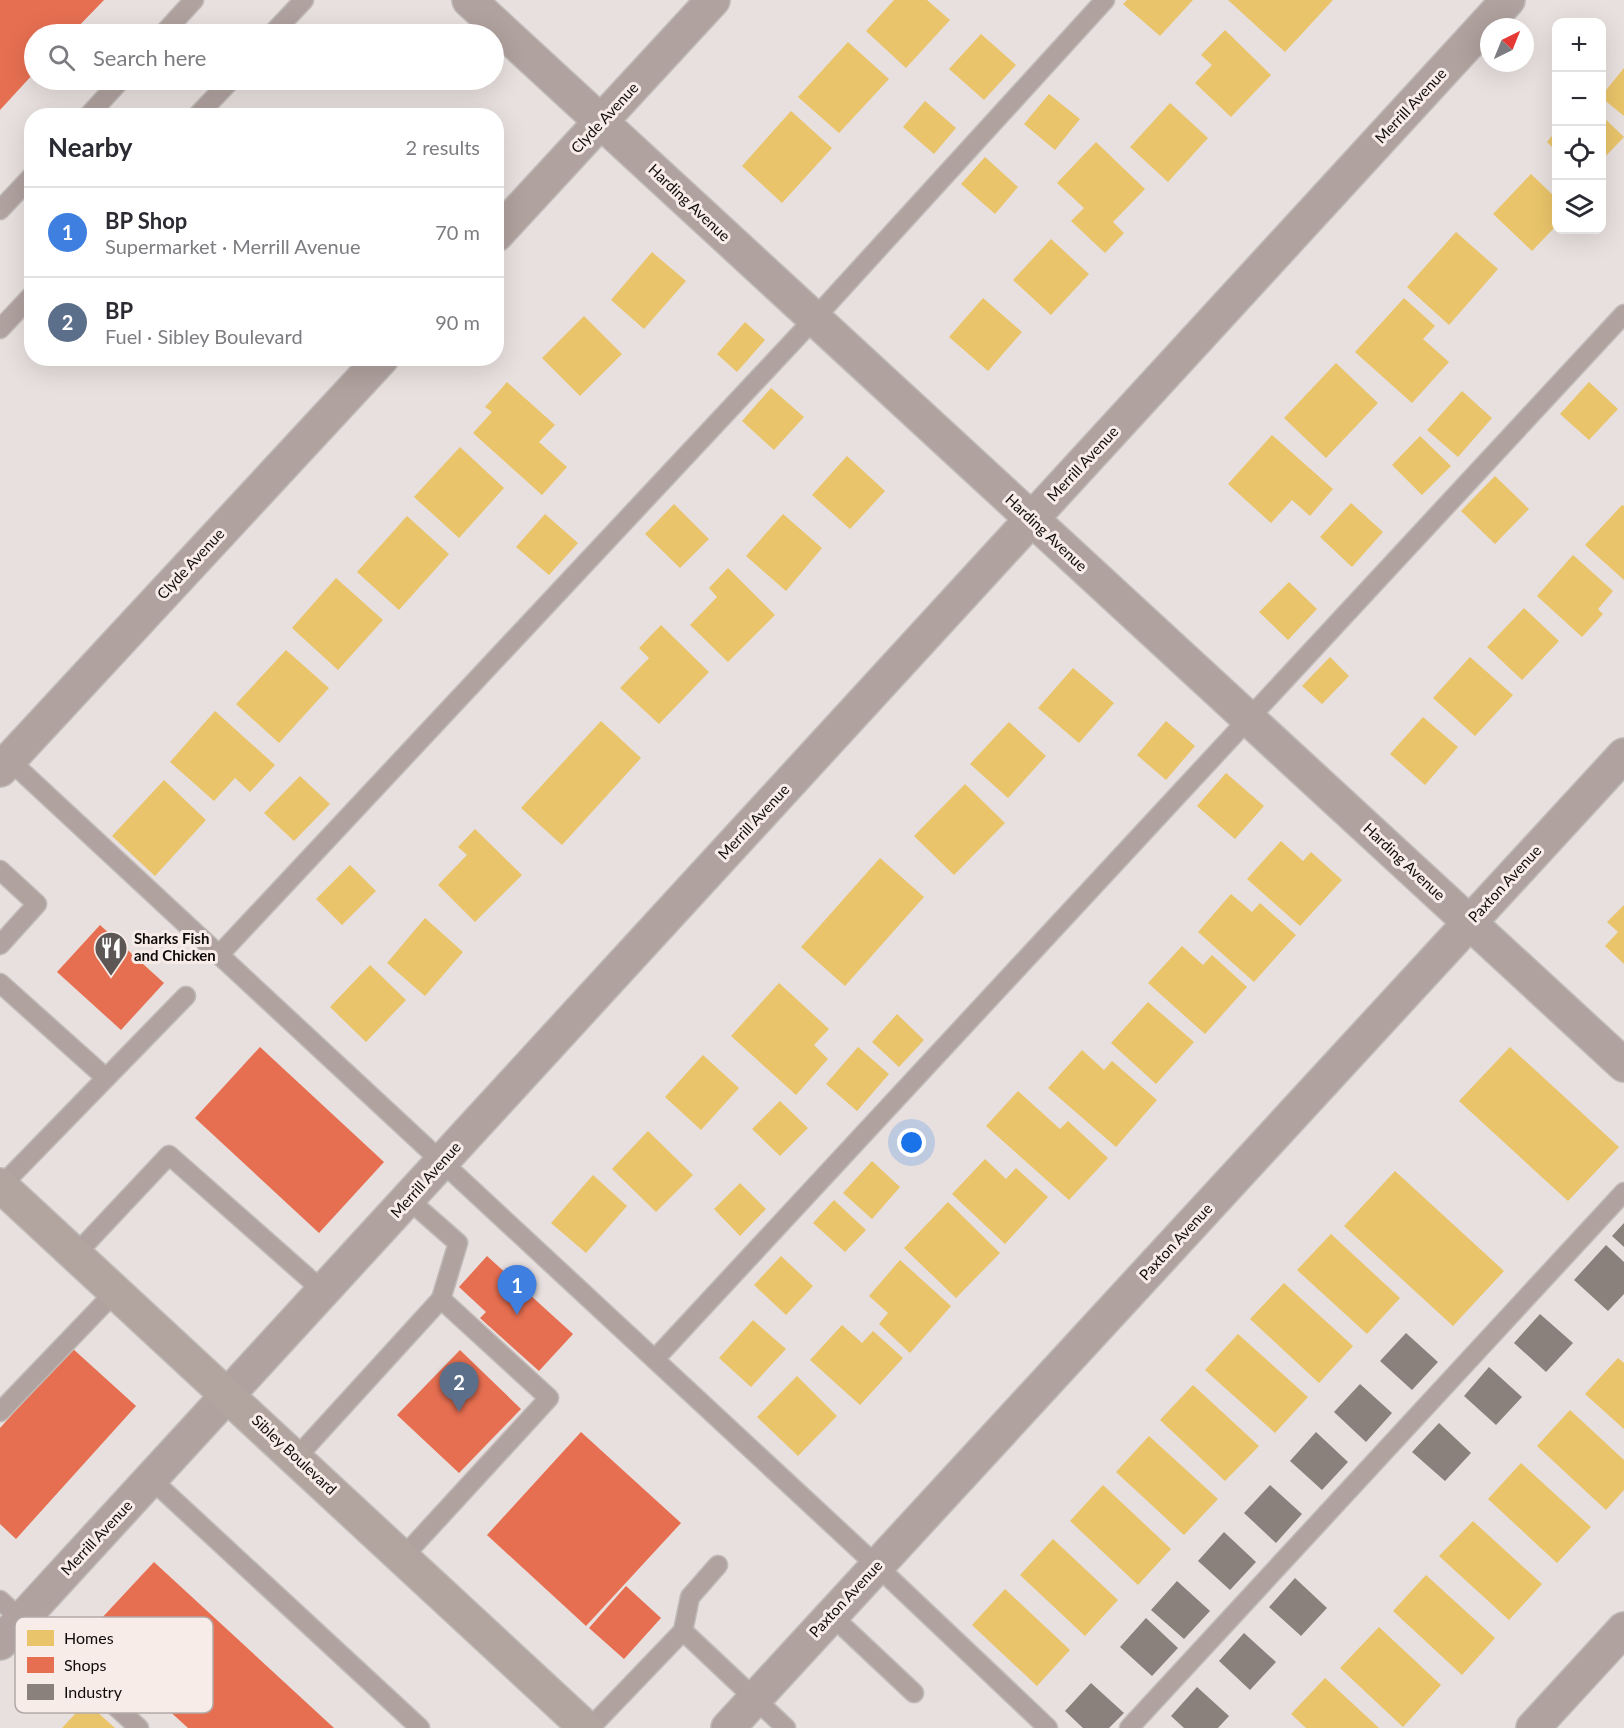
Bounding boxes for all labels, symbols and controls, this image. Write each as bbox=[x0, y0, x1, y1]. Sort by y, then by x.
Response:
north arrow bbox=[1480, 18, 1534, 72]
map controls bbox=[1552, 18, 1606, 234]
button: + bbox=[1552, 18, 1606, 72]
search box bbox=[24, 24, 504, 90]
icon: search bbox=[45, 41, 78, 74]
text: Search here bbox=[93, 44, 206, 71]
street label: Merrill Avenue bbox=[1371, 64, 1450, 147]
button: − bbox=[1552, 72, 1606, 126]
street label: Clyde Avenue bbox=[567, 78, 642, 157]
button: locate bbox=[1552, 126, 1606, 180]
text: Nearby bbox=[48, 131, 133, 163]
text: 2 results bbox=[405, 135, 480, 159]
street label: Harding Avenue bbox=[645, 160, 734, 245]
button: layers bbox=[1552, 180, 1606, 234]
text: BP Shop bbox=[105, 207, 187, 234]
text: 1 bbox=[62, 220, 73, 244]
text: 70 m bbox=[435, 220, 480, 244]
text: Supermarket · Merrill Avenue bbox=[105, 234, 361, 258]
text: BP bbox=[105, 297, 133, 324]
text: 2 bbox=[62, 310, 73, 334]
text: 90 m bbox=[435, 310, 480, 334]
text: Fuel · Sibley Boulevard bbox=[105, 324, 303, 348]
street label: Merrill Avenue bbox=[1043, 422, 1122, 505]
street label: Harding Avenue bbox=[1002, 490, 1091, 575]
street label: Clyde Avenue bbox=[153, 524, 228, 603]
street label: Merrill Avenue bbox=[714, 780, 793, 863]
street label: Harding Avenue bbox=[1360, 819, 1449, 904]
street label: Paxton Avenue bbox=[1464, 841, 1545, 926]
place label: Sharks Fish and Chicken bbox=[134, 929, 216, 964]
restaurant icon: Sharks Fish and Chicken bbox=[93, 930, 129, 977]
your location bbox=[897, 1128, 926, 1157]
street label: Merrill Avenue bbox=[386, 1138, 464, 1221]
street label: Paxton Avenue bbox=[1135, 1199, 1216, 1284]
pin: 1 bbox=[498, 1266, 536, 1315]
pin: 2 bbox=[440, 1362, 478, 1412]
street label: Sibley Boulevard bbox=[249, 1411, 341, 1498]
street label: Merrill Avenue bbox=[57, 1496, 136, 1579]
street label: Paxton Avenue bbox=[805, 1556, 886, 1641]
legend bbox=[15, 1617, 213, 1713]
text: Homes bbox=[64, 1628, 114, 1647]
text: Shops bbox=[64, 1655, 107, 1674]
text: Industry bbox=[64, 1682, 123, 1701]

